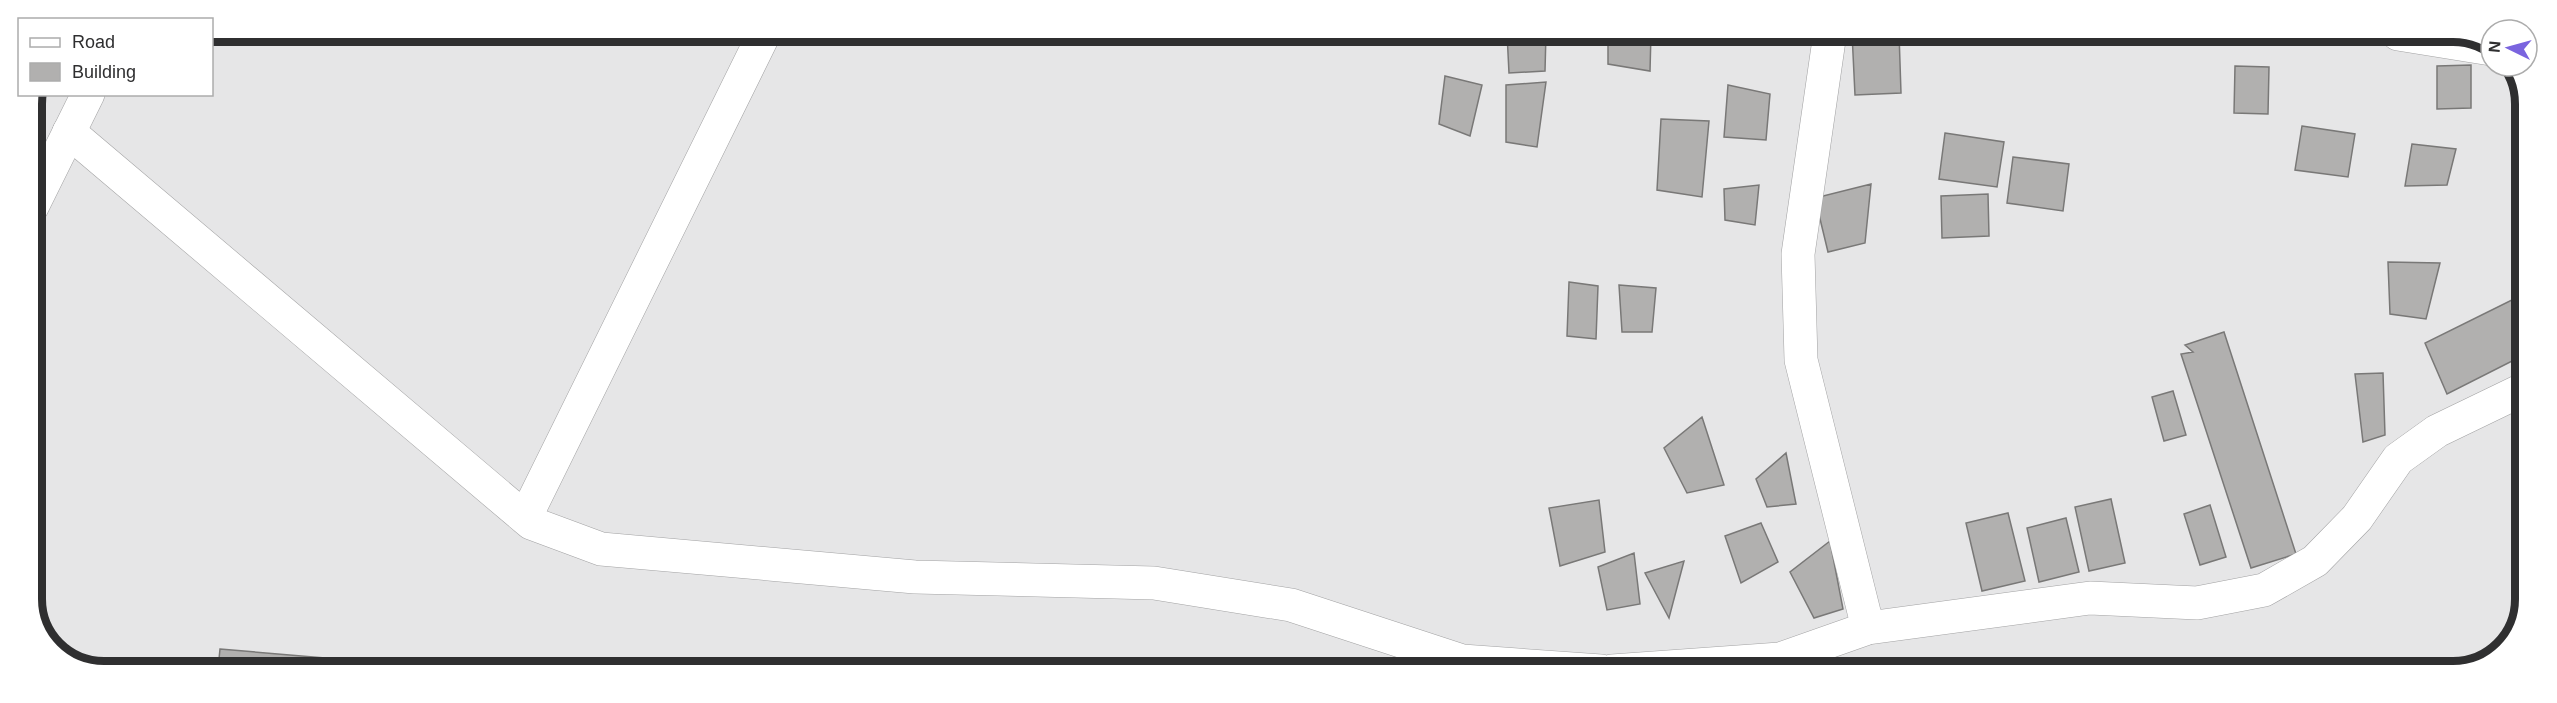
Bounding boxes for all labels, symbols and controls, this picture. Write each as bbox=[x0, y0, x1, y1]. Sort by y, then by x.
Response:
legend bbox=[18, 18, 213, 96]
north arrow bbox=[2479, 18, 2539, 78]
text: Road bbox=[72, 32, 115, 52]
text: N bbox=[2486, 40, 2504, 53]
text: Building bbox=[72, 62, 136, 82]

